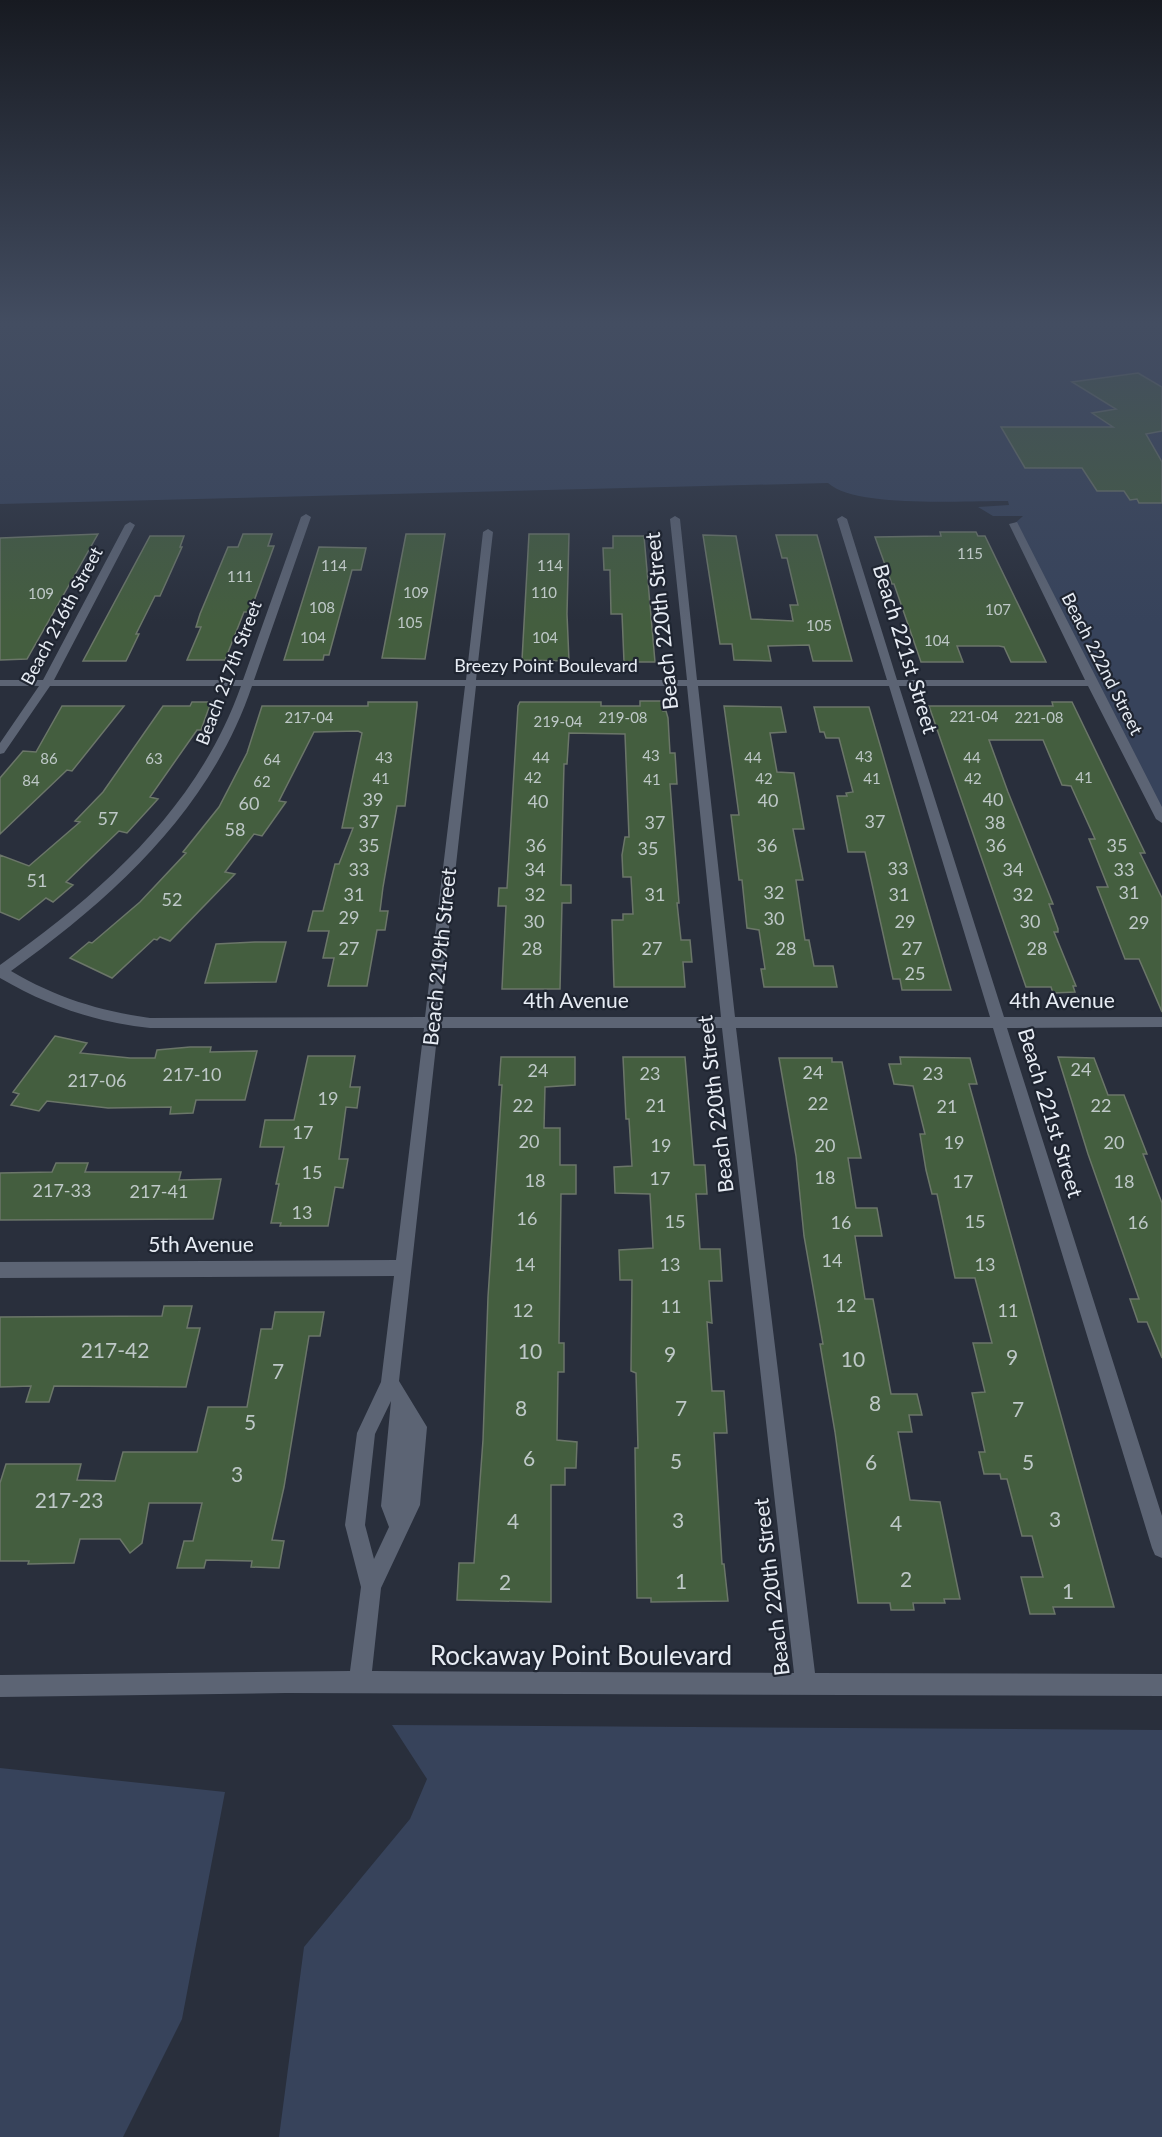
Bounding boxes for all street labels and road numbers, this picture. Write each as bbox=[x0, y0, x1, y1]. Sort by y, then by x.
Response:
street label: Beach 220th Street bbox=[639, 531, 682, 711]
street label: Beach 216th Street bbox=[15, 542, 107, 688]
street label: Beach 221st Street bbox=[869, 561, 944, 737]
street label: Beach 222nd Street bbox=[1058, 589, 1148, 739]
street label: Beach 217th Street bbox=[190, 597, 266, 748]
street label: Breezy Point Boulevard bbox=[454, 654, 638, 676]
street label: Beach 219th Street bbox=[417, 866, 460, 1047]
street label: 4th Avenue bbox=[523, 987, 629, 1012]
street label: 4th Avenue bbox=[1009, 987, 1115, 1012]
street label: Beach 220th Street bbox=[691, 1014, 738, 1194]
street label: Beach 221st Street bbox=[1014, 1025, 1089, 1201]
street label: 5th Avenue bbox=[148, 1231, 254, 1256]
street label: Beach 220th Street bbox=[747, 1497, 794, 1677]
street label: Rockaway Point Boulevard bbox=[430, 1639, 732, 1671]

